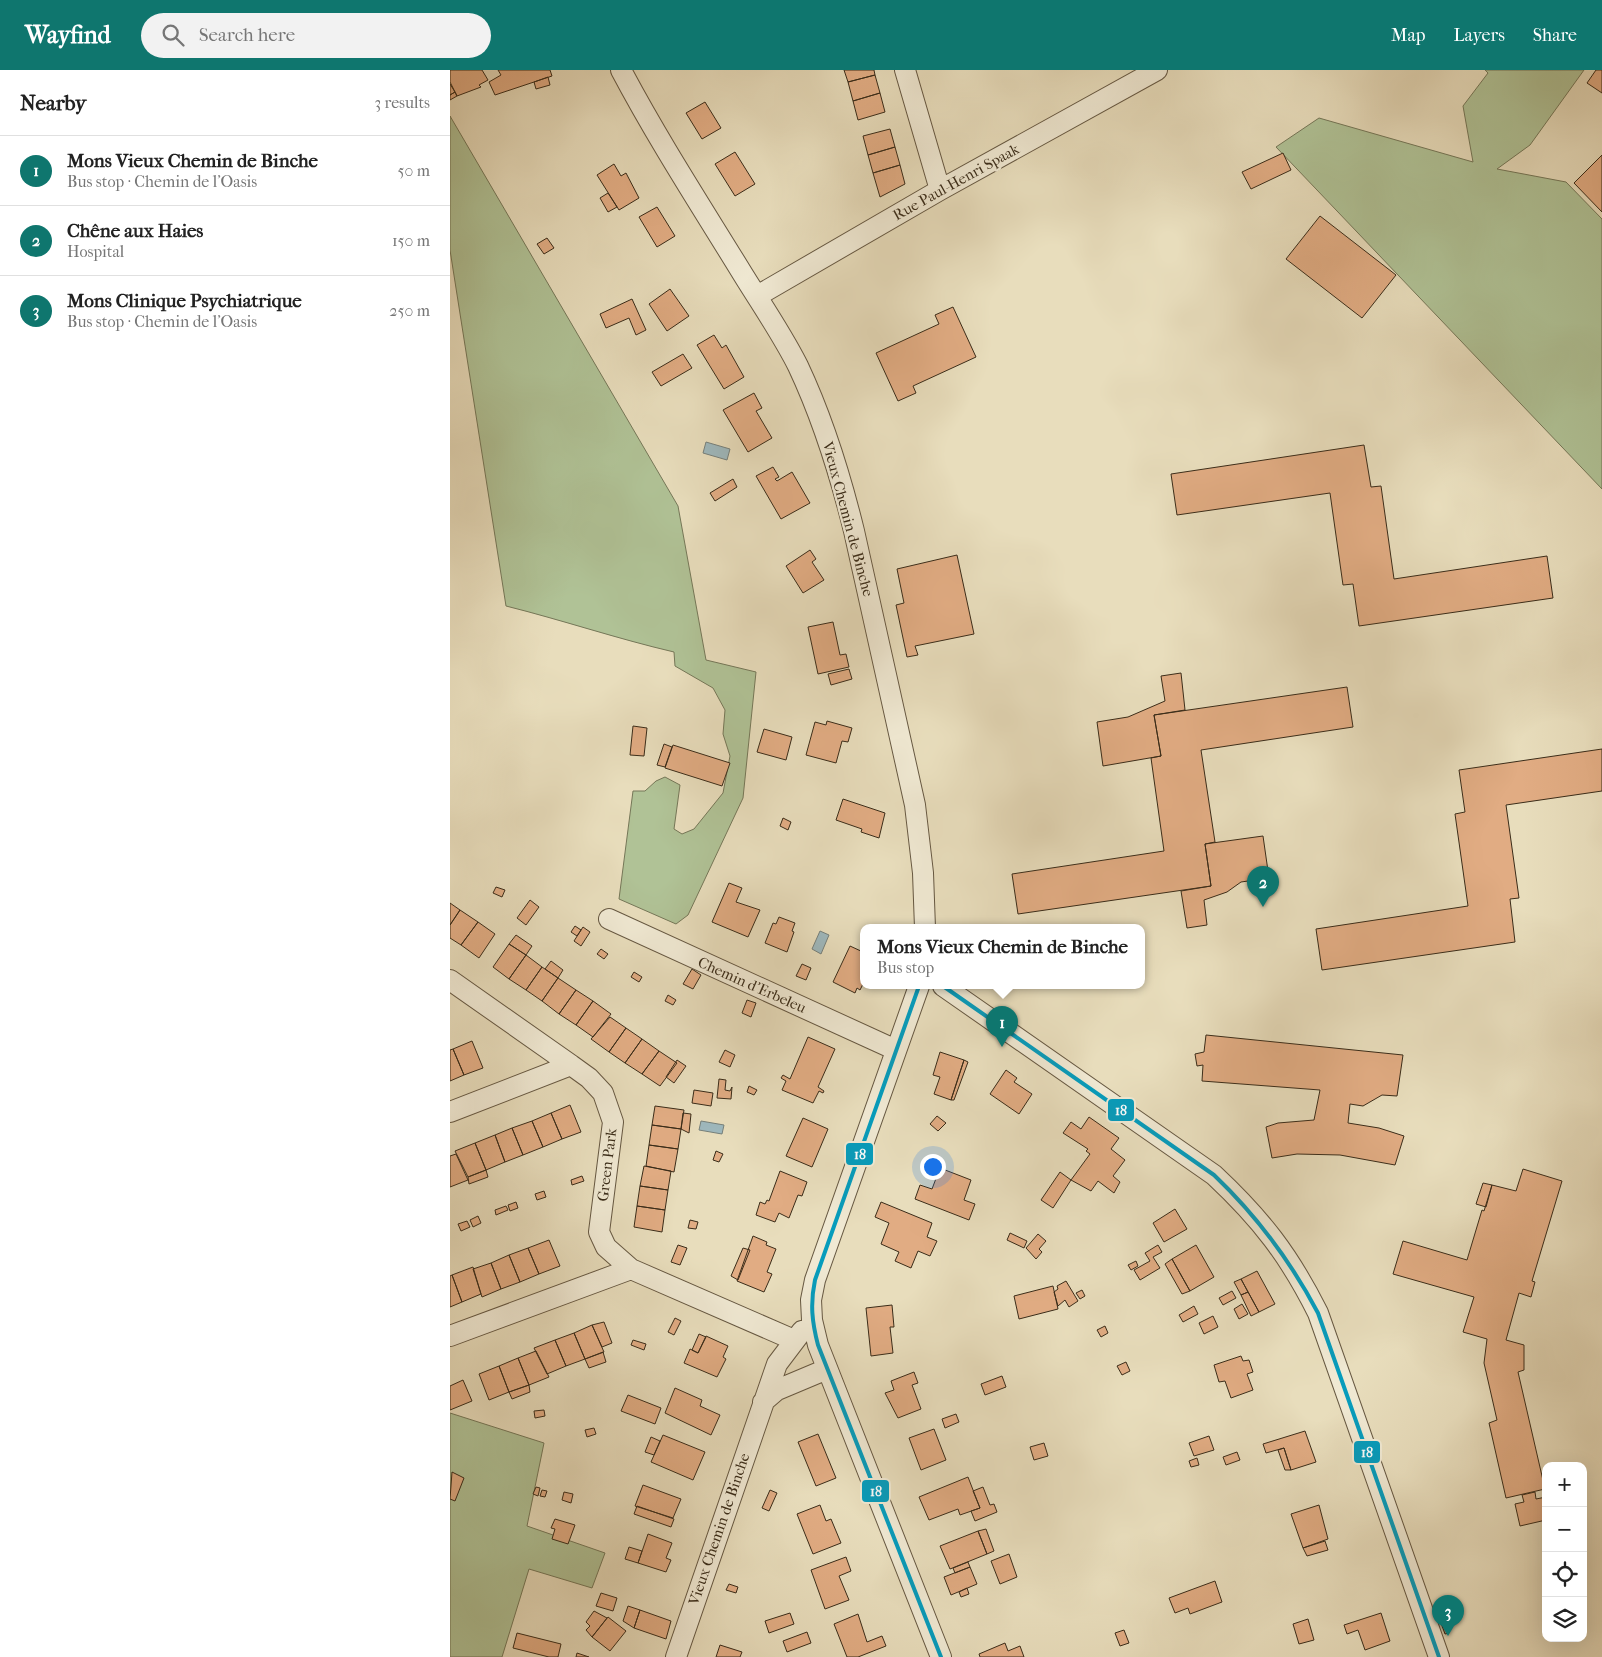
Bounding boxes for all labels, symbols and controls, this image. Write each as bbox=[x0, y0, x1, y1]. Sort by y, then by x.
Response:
search box bbox=[141, 13, 491, 58]
text: Wayfind bbox=[25, 21, 111, 49]
icon: search bbox=[159, 21, 187, 49]
text: Search here bbox=[199, 24, 295, 46]
text: Map bbox=[1391, 25, 1425, 46]
text: Layers bbox=[1453, 25, 1505, 46]
text: Share bbox=[1533, 25, 1577, 46]
text: Nearby bbox=[20, 91, 86, 115]
text: 3 results bbox=[374, 93, 430, 112]
street label: Rue Paul-Henri Spaak bbox=[890, 140, 1022, 224]
text: Mons Vieux Chemin de Binche bbox=[67, 150, 318, 172]
text: 1 bbox=[33, 161, 39, 180]
text: 50 m bbox=[398, 161, 430, 180]
text: Bus stop · Chemin de l'Oasis bbox=[67, 172, 257, 191]
text: Chêne aux Haies bbox=[67, 220, 203, 242]
text: 2 bbox=[32, 231, 40, 250]
text: 150 m bbox=[392, 231, 430, 250]
text: Hospital bbox=[67, 242, 124, 261]
text: Mons Clinique Psychiatrique bbox=[67, 290, 302, 312]
text: 3 bbox=[33, 301, 39, 320]
text: 250 m bbox=[389, 301, 430, 320]
text: Bus stop · Chemin de l'Oasis bbox=[67, 312, 257, 331]
street label: Vieux Chemin de Binche bbox=[818, 439, 877, 599]
pin: 2 bbox=[1247, 866, 1279, 907]
popup bbox=[860, 924, 1145, 989]
text: Mons Vieux Chemin de Binche bbox=[877, 936, 1128, 958]
street label: Chemin d'Erbeleu bbox=[695, 953, 809, 1017]
text: Bus stop bbox=[877, 958, 934, 977]
pin: 1 bbox=[986, 1006, 1018, 1047]
line badge: 18 bbox=[1107, 1098, 1135, 1122]
text: 18 bbox=[1115, 1102, 1127, 1119]
street label: Green Park bbox=[594, 1127, 620, 1203]
line badge: 18 bbox=[845, 1142, 874, 1166]
text: 18 bbox=[854, 1146, 866, 1163]
your location bbox=[920, 1154, 946, 1180]
line badge: 18 bbox=[1353, 1440, 1381, 1464]
text: 18 bbox=[1361, 1444, 1373, 1461]
street label: Vieux Chemin de Binche bbox=[684, 1450, 754, 1608]
map controls bbox=[1542, 1462, 1587, 1642]
button: + bbox=[1542, 1462, 1587, 1507]
line badge: 18 bbox=[861, 1479, 890, 1503]
text: 18 bbox=[870, 1483, 882, 1500]
button: − bbox=[1542, 1507, 1587, 1552]
button: locate bbox=[1542, 1552, 1587, 1597]
pin: 3 bbox=[1432, 1595, 1464, 1636]
button: layers bbox=[1542, 1597, 1587, 1642]

